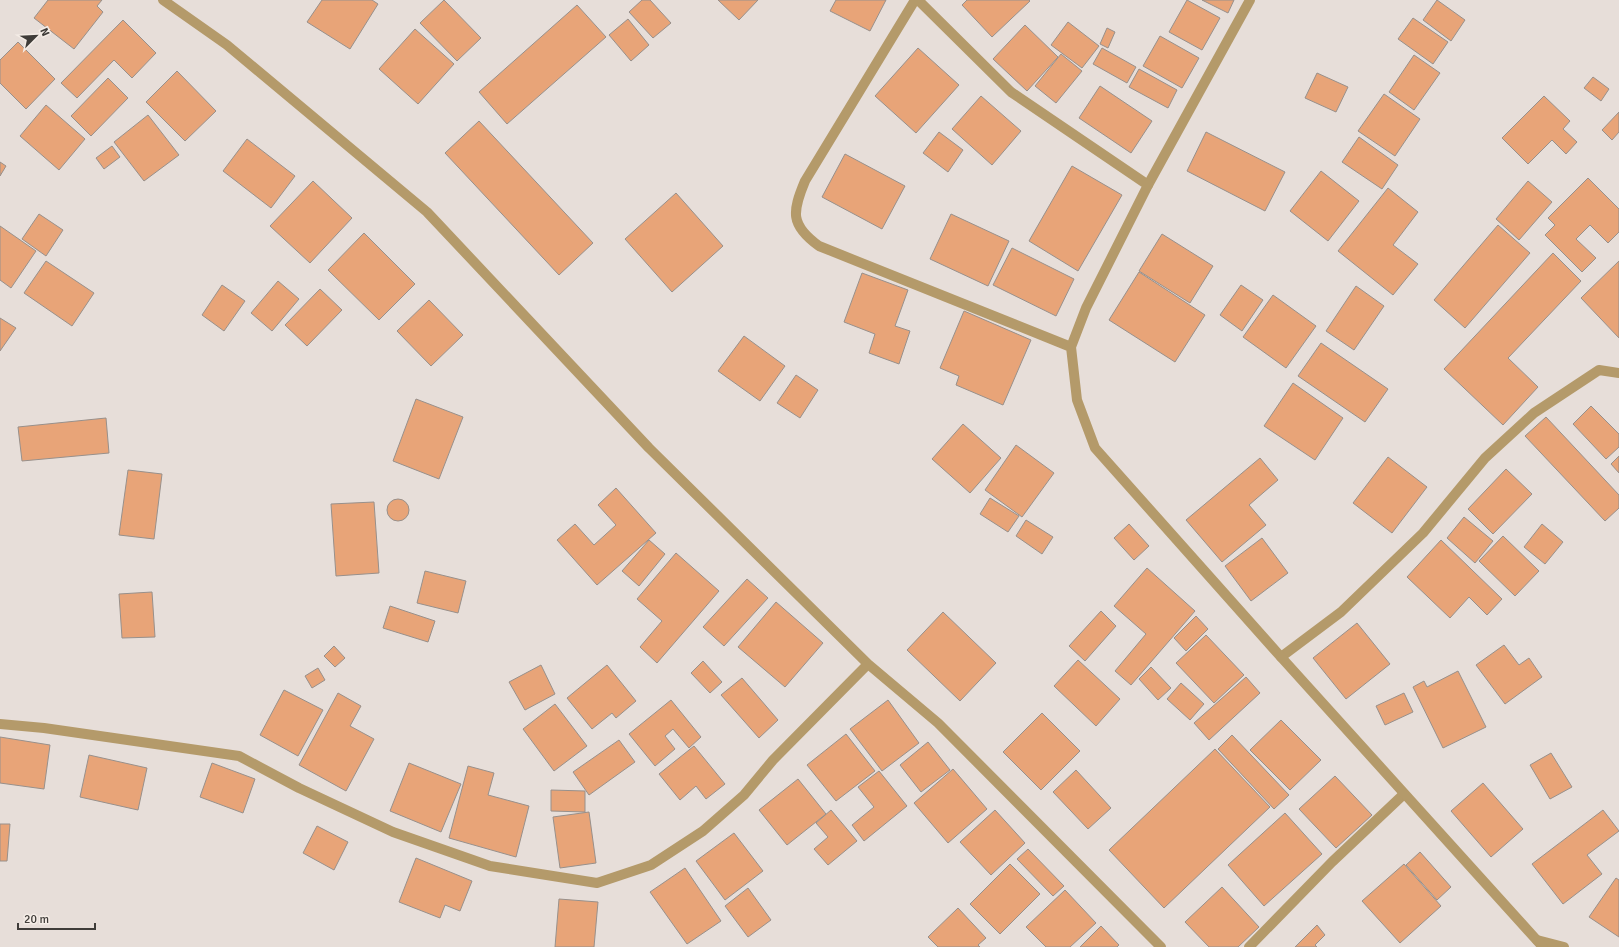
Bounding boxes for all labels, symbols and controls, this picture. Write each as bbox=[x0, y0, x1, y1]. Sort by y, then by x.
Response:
north arrow bbox=[16, 16, 56, 56]
text: N bbox=[37, 26, 52, 38]
scale bar bbox=[18, 905, 95, 931]
text: 20 m bbox=[24, 912, 49, 927]

